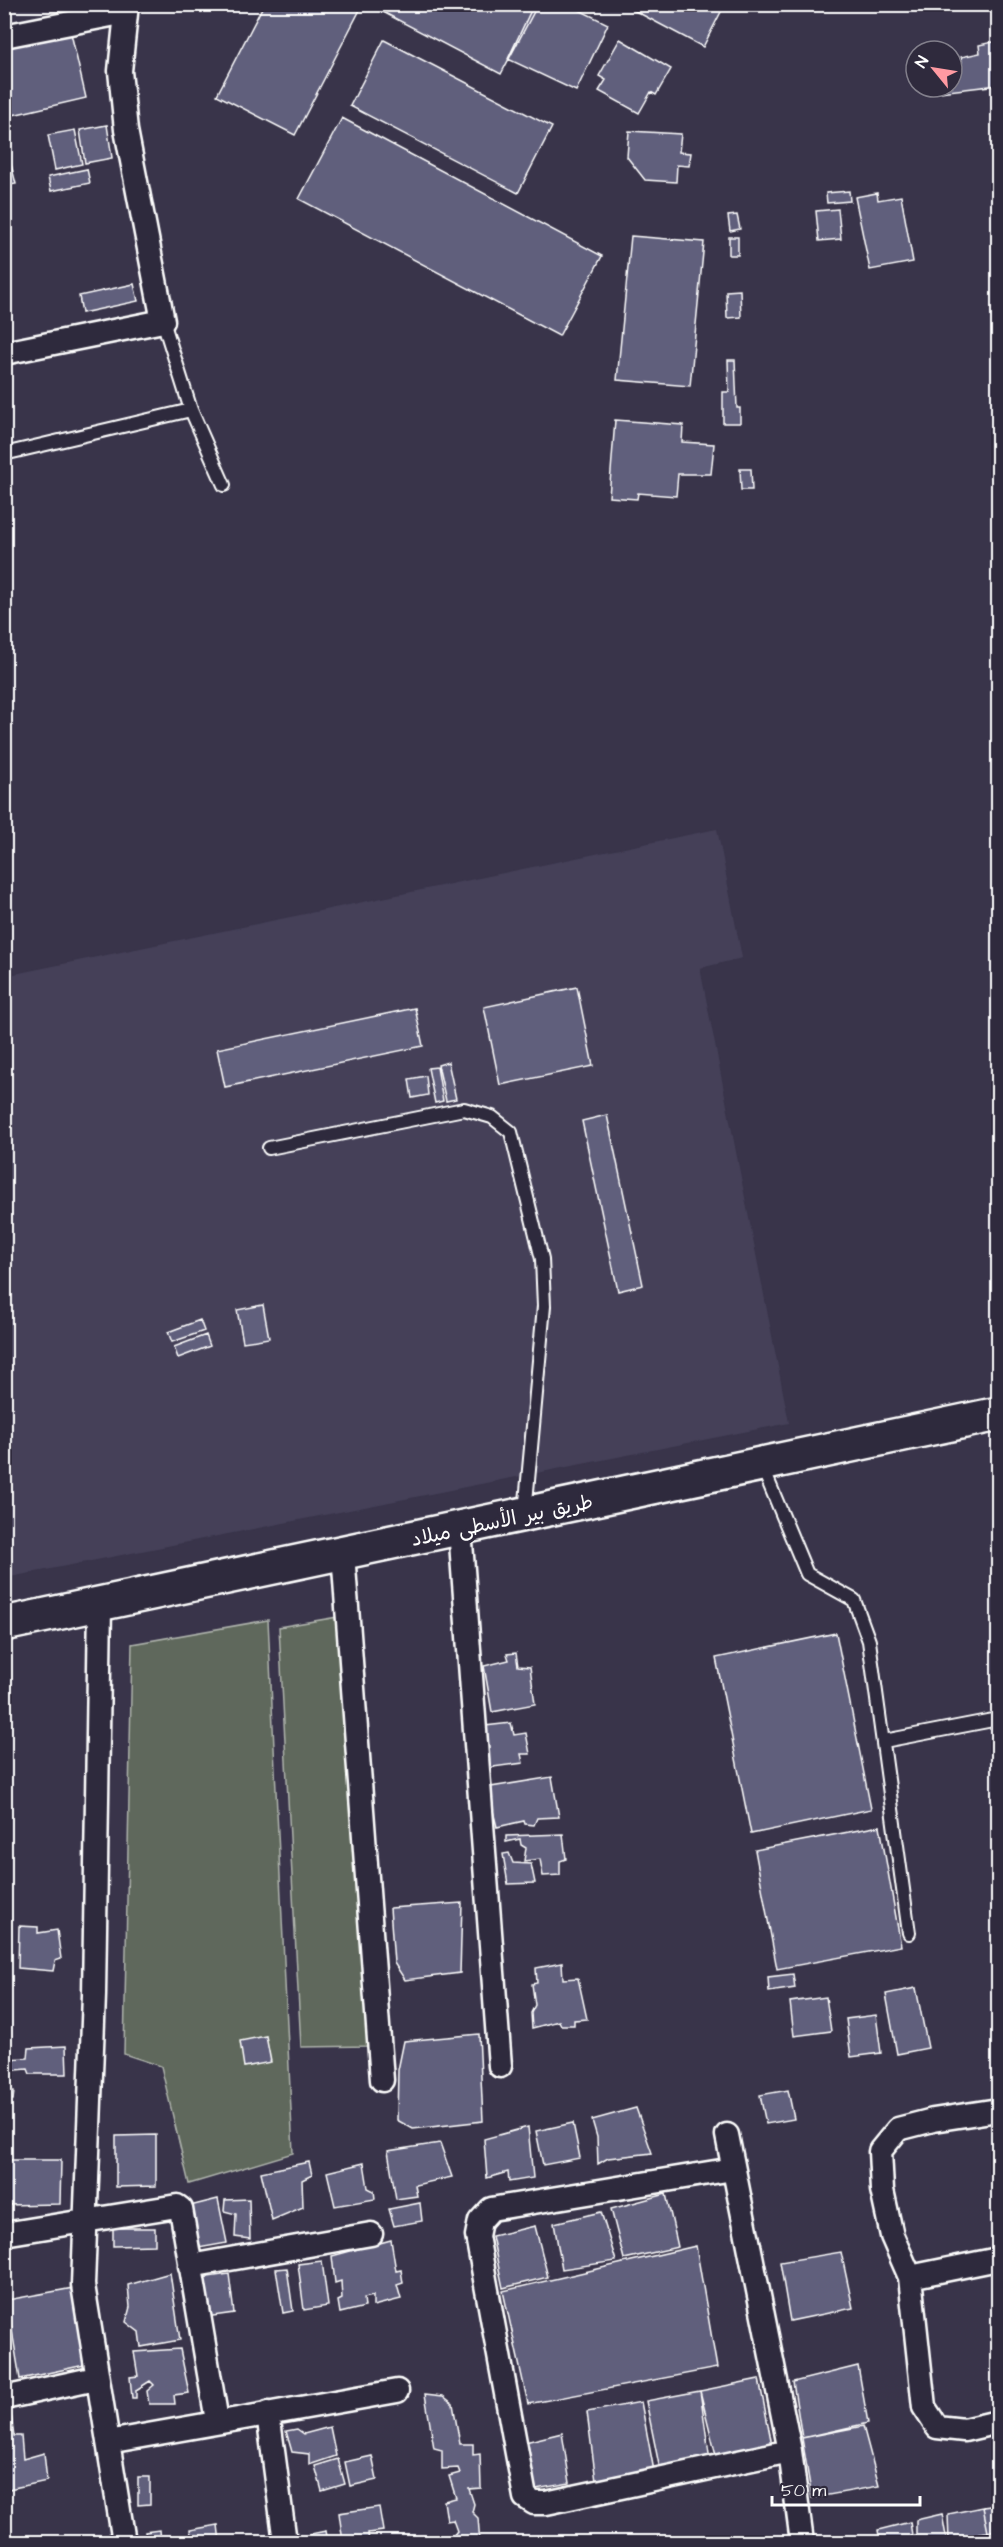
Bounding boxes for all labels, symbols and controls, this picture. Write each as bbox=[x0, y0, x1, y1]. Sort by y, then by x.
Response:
north arrow bbox=[904, 39, 964, 99]
text: N bbox=[910, 52, 934, 72]
street label: طريق بير الأسطى ميلاد bbox=[409, 1488, 596, 1554]
scale bar bbox=[772, 2469, 920, 2507]
text: 50 m bbox=[781, 2478, 826, 2503]

